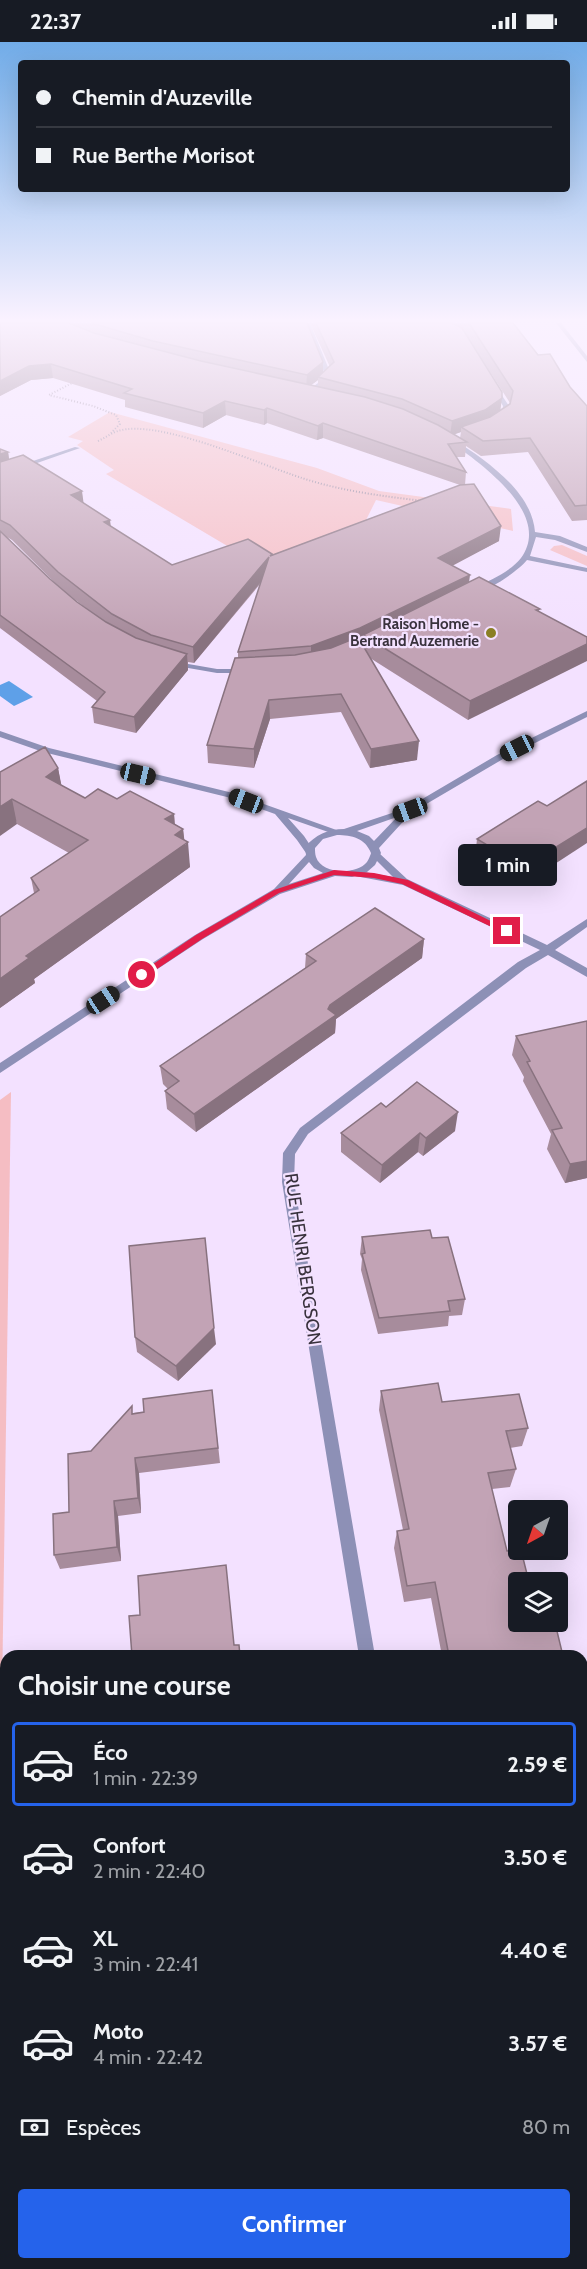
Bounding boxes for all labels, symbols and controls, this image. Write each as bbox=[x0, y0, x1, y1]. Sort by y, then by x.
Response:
text: 22:37 bbox=[30, 8, 81, 35]
text: Chemin d'Auzeville bbox=[72, 84, 252, 111]
text: Rue Berthe Morisot bbox=[72, 142, 255, 169]
place label: Raison Home - Bertrand Auzemerie bbox=[350, 615, 479, 650]
marker: Raison Home - Bertrand Auzemerie bbox=[484, 626, 498, 640]
car bbox=[497, 732, 537, 764]
car bbox=[118, 761, 158, 787]
car bbox=[226, 786, 266, 816]
car bbox=[390, 795, 430, 825]
callout: 1 min bbox=[458, 844, 556, 886]
text: 1 min bbox=[485, 853, 530, 877]
route end bbox=[493, 917, 520, 944]
route start bbox=[128, 961, 155, 988]
car bbox=[83, 983, 123, 1017]
street label: RUE HENRI BERGSON bbox=[280, 1172, 326, 1346]
north arrow bbox=[508, 1500, 568, 1560]
map controls bbox=[508, 1500, 568, 1632]
button: layers bbox=[508, 1572, 568, 1632]
text: Choisir une course bbox=[18, 1669, 231, 1702]
icon: car bbox=[21, 1737, 75, 1791]
text: Éco bbox=[93, 1739, 128, 1766]
text: 2.59 € bbox=[507, 1751, 567, 1778]
text: 1 min · 22:39 bbox=[93, 1766, 198, 1790]
icon: car bbox=[21, 1830, 75, 1884]
text: Confort bbox=[93, 1832, 166, 1859]
text: 3.50 € bbox=[504, 1844, 567, 1871]
text: 2 min · 22:40 bbox=[93, 1859, 205, 1883]
icon: car bbox=[21, 1923, 75, 1977]
text: XL bbox=[93, 1925, 118, 1952]
text: 4.40 € bbox=[500, 1937, 567, 1964]
text: 3 min · 22:41 bbox=[93, 1952, 198, 1976]
icon: car bbox=[21, 2016, 75, 2070]
text: Moto bbox=[93, 2018, 144, 2045]
text: 3.57 € bbox=[508, 2030, 567, 2057]
text: 4 min · 22:42 bbox=[93, 2045, 203, 2069]
icon: cash bbox=[18, 2111, 51, 2144]
text: Espèces bbox=[66, 2114, 141, 2141]
text: 80 m bbox=[522, 2115, 570, 2139]
button: Confirmer bbox=[18, 2189, 570, 2258]

